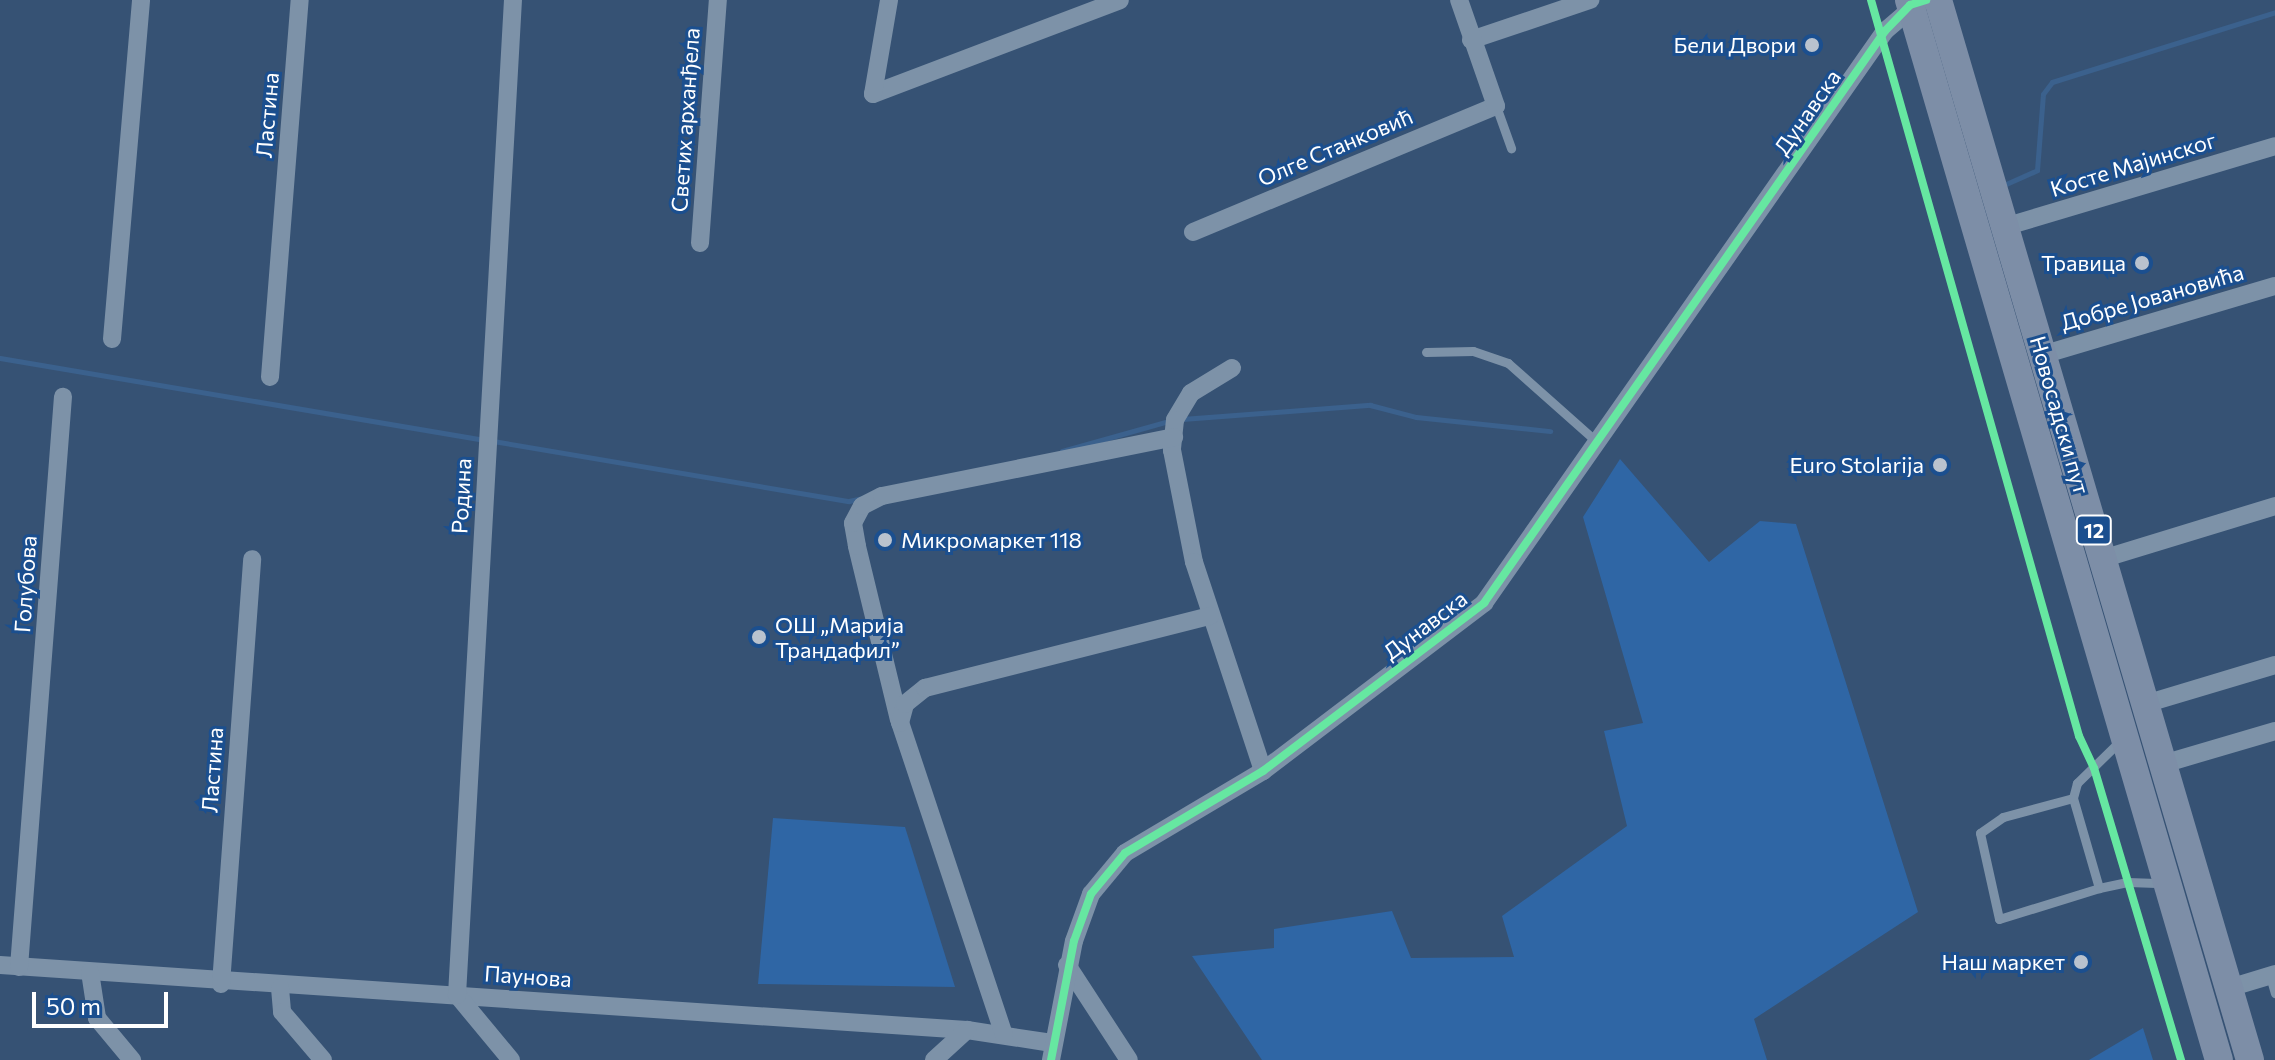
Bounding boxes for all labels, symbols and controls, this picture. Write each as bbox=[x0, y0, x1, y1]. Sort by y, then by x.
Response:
street label: Светих арханђела bbox=[665, 27, 705, 213]
place label: Бели Двори bbox=[1674, 32, 1796, 58]
marker: Бели Двори bbox=[1803, 36, 1821, 54]
street label: Дунавска bbox=[1768, 64, 1846, 160]
street label: Ластина bbox=[250, 71, 284, 159]
street label: Олге Станковић bbox=[1253, 102, 1417, 192]
street label: Косте Мајинског bbox=[2047, 126, 2219, 202]
place label: Травица bbox=[2041, 250, 2126, 276]
marker: Травица bbox=[2133, 254, 2151, 272]
street label: Добре Јовановића bbox=[2058, 258, 2246, 336]
street label: Новосадски пут bbox=[2025, 333, 2095, 497]
place label: Euro Stolarija bbox=[1790, 452, 1924, 478]
marker: Euro Stolarija bbox=[1931, 456, 1949, 474]
street label: Родина bbox=[446, 457, 476, 535]
road number: 12 bbox=[2074, 514, 2114, 546]
place label: Микромаркет 118 bbox=[901, 527, 1082, 553]
marker: Микромаркет 118 bbox=[876, 531, 894, 549]
street label: Голубова bbox=[8, 535, 42, 633]
street label: Дунавска bbox=[1378, 585, 1472, 665]
place label: ОШ „Марија Трандафил” bbox=[775, 611, 904, 662]
marker: ОШ „Марија Трандафил” bbox=[750, 628, 768, 646]
street label: Ластина bbox=[196, 726, 228, 814]
place label: Наш маркет bbox=[1941, 949, 2065, 975]
marker: Наш маркет bbox=[2072, 953, 2090, 971]
street label: Паунова bbox=[483, 960, 573, 992]
scale bar bbox=[36, 976, 172, 1026]
text: 50 m bbox=[46, 991, 101, 1020]

